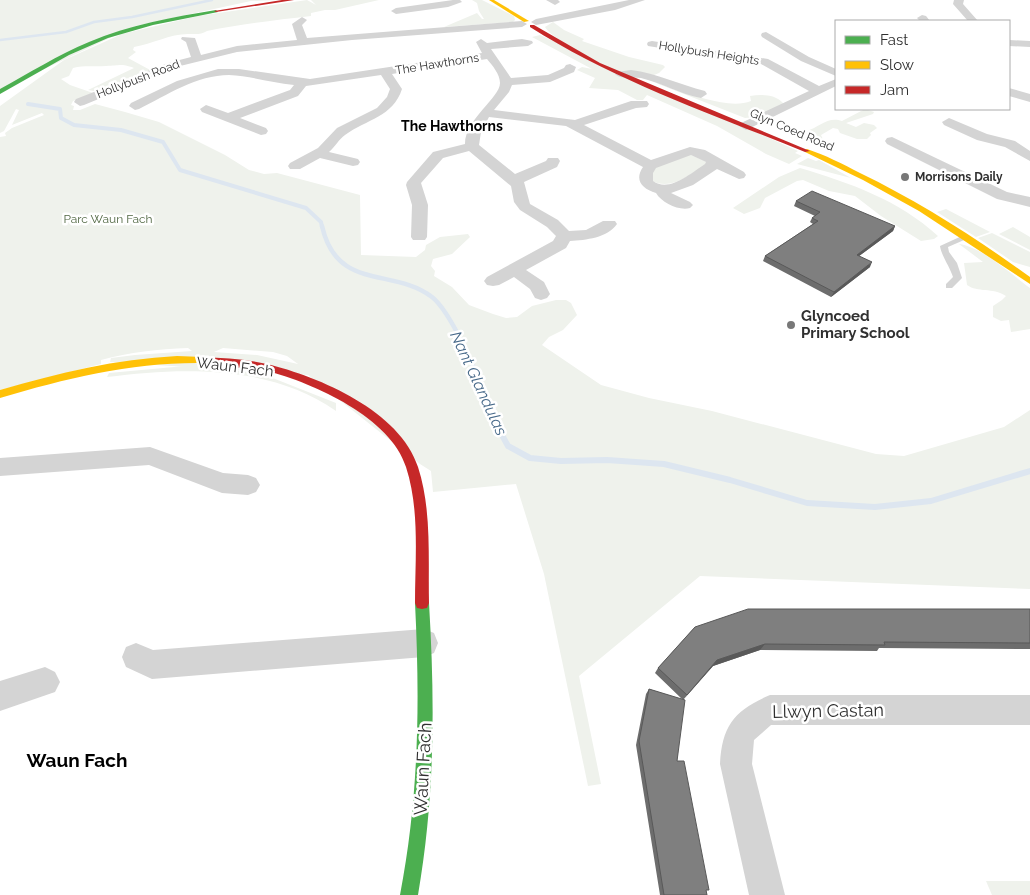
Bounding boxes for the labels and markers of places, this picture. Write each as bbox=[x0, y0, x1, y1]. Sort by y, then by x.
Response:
place label: Morrisons Daily bbox=[915, 170, 1003, 184]
marker: Morrisons Daily bbox=[899, 171, 911, 183]
place label: Glyncoed Primary School bbox=[801, 307, 910, 342]
marker: Glyncoed Primary School bbox=[785, 319, 797, 331]

